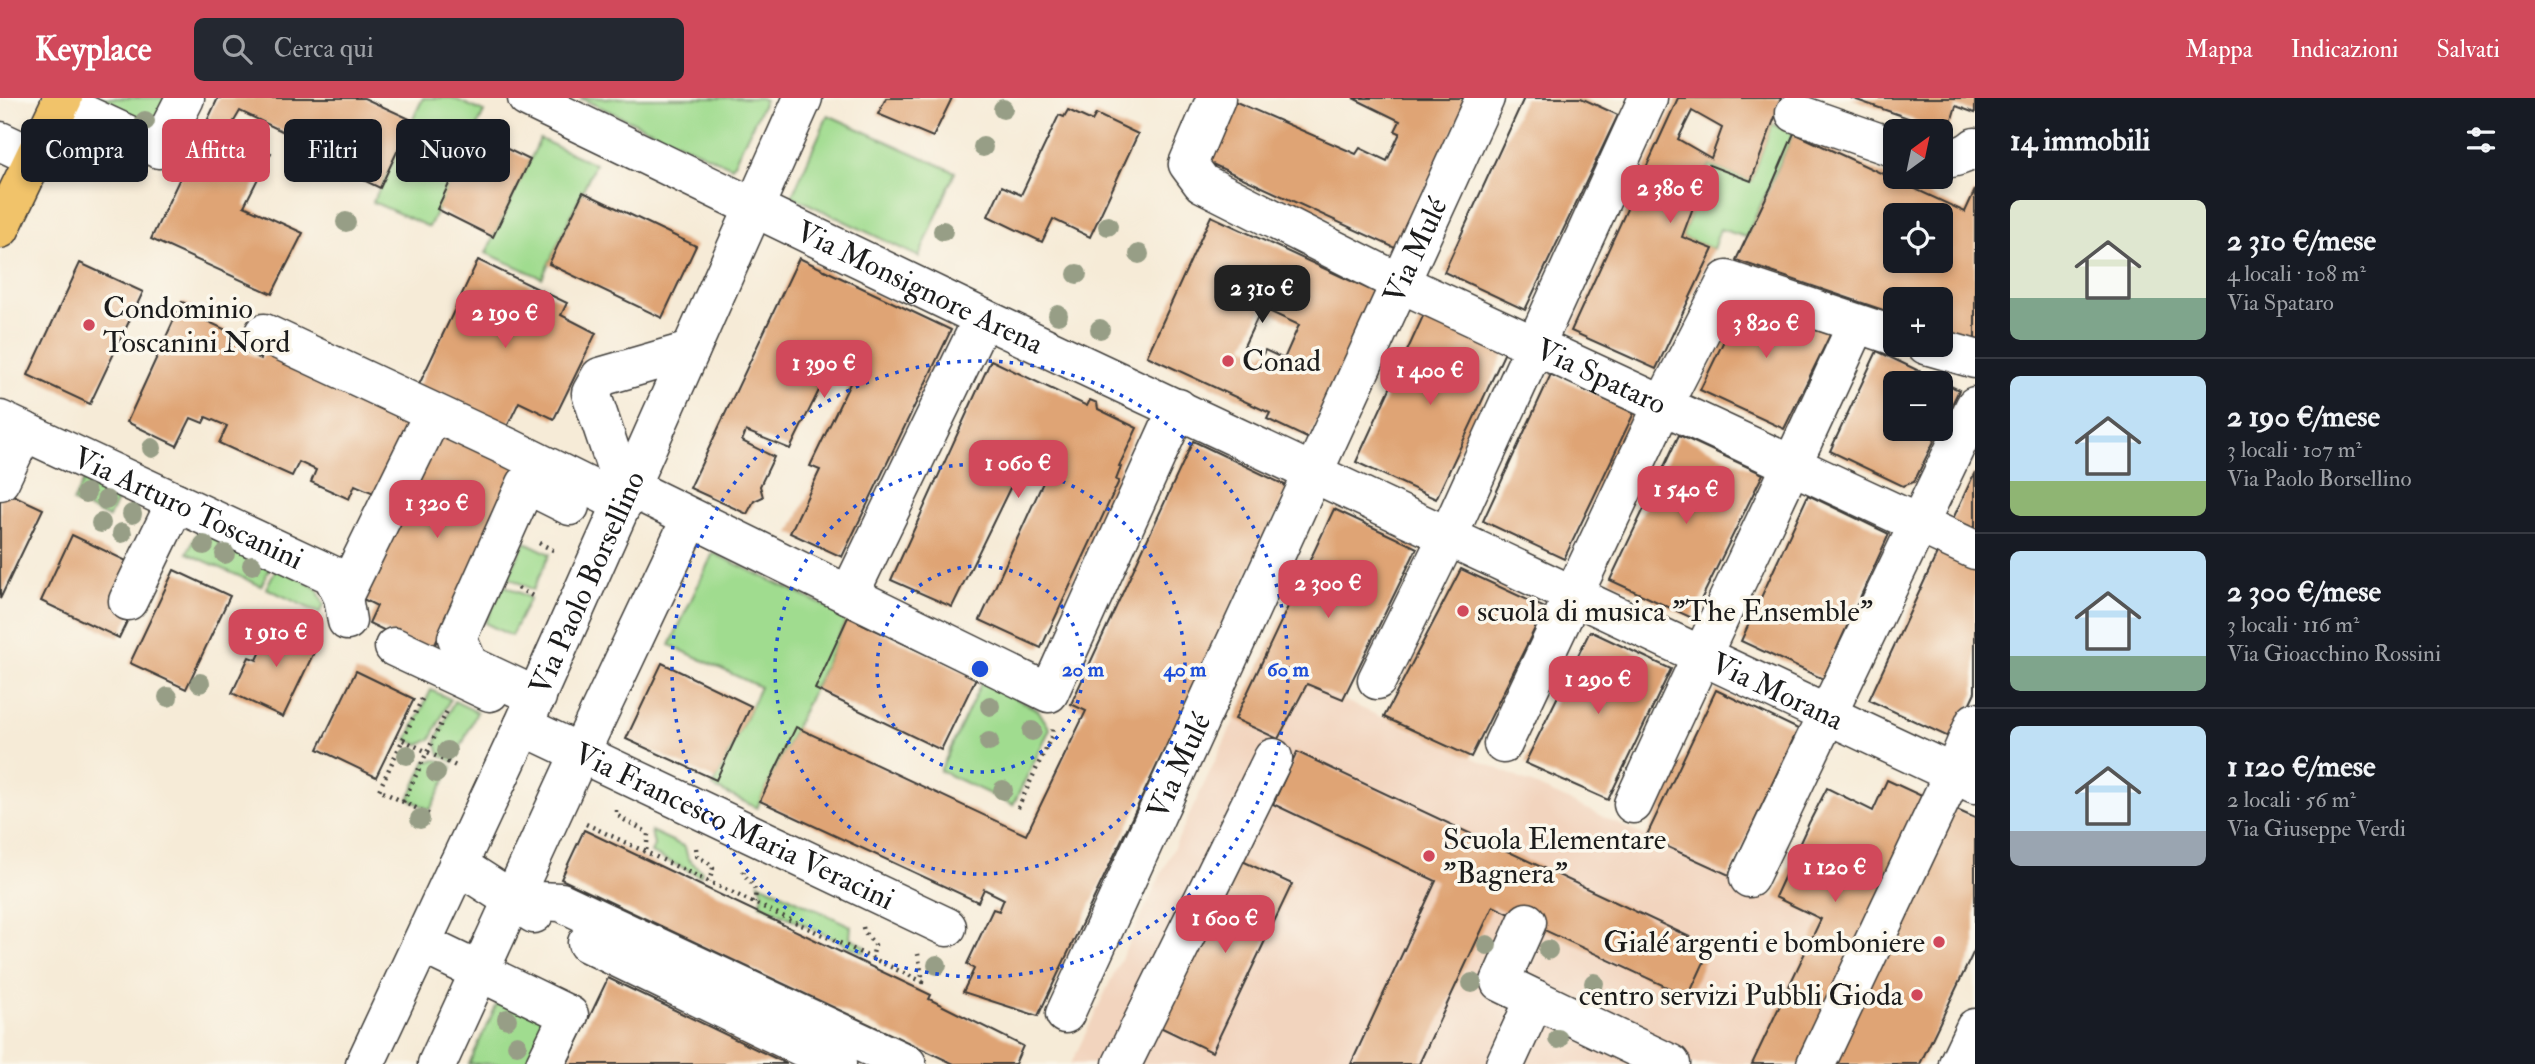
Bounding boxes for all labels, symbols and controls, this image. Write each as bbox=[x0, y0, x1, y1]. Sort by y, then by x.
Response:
search box bbox=[194, 18, 684, 81]
text: Keyplace bbox=[35, 29, 152, 70]
icon: search bbox=[218, 30, 256, 68]
text: Cerca qui bbox=[274, 33, 374, 65]
text: Mappa bbox=[2186, 34, 2253, 65]
text: Indicazioni bbox=[2291, 34, 2398, 65]
text: Salvati bbox=[2436, 34, 2500, 65]
chip: Compra bbox=[21, 119, 148, 182]
chip: Affitta bbox=[162, 119, 270, 182]
chip: Filtri bbox=[284, 119, 382, 182]
chip: Nuovo bbox=[396, 119, 510, 182]
north arrow bbox=[1883, 119, 1953, 189]
map controls bbox=[1883, 119, 1953, 441]
icon: filters bbox=[2462, 121, 2500, 159]
text: 14 immobili bbox=[2010, 122, 2150, 159]
pin: 2 380 € bbox=[1605, 166, 1735, 225]
text: 2 380 € bbox=[1637, 173, 1703, 202]
street label: Via Mulé bbox=[1375, 192, 1456, 309]
button: locate bbox=[1883, 203, 1953, 273]
street label: Via Monsignore Arena bbox=[790, 213, 1050, 363]
text: 2 310 €/mese bbox=[2227, 222, 2376, 259]
icon: home bbox=[2066, 228, 2150, 312]
text: 4 locali · 108 m² bbox=[2227, 259, 2366, 288]
pin: 2 310 € bbox=[1197, 266, 1327, 325]
text: 2 310 € bbox=[1230, 273, 1294, 302]
button: + bbox=[1883, 287, 1953, 357]
text: Via Spataro bbox=[2227, 288, 2334, 317]
place label: Condominio Toscanini Nord bbox=[103, 290, 290, 361]
pin: 2 190 € bbox=[440, 290, 570, 350]
text: 2 190 € bbox=[472, 298, 538, 327]
pin: 3 820 € bbox=[1701, 300, 1831, 360]
text: 3 820 € bbox=[1733, 308, 1799, 337]
marker: Condominio Toscanini Nord bbox=[81, 317, 97, 333]
street label: Via Spataro bbox=[1530, 331, 1672, 423]
pin: 1 390 € bbox=[759, 341, 889, 400]
place label: Conad bbox=[1242, 343, 1321, 380]
text: 1 390 € bbox=[792, 348, 856, 377]
pin: 1 400 € bbox=[1365, 348, 1495, 407]
marker: Conad bbox=[1220, 353, 1236, 369]
text: 1 400 € bbox=[1396, 355, 1464, 384]
button: − bbox=[1883, 371, 1953, 441]
text: 2 190 €/mese bbox=[2227, 398, 2380, 435]
icon: home bbox=[2066, 404, 2150, 488]
text: 3 locali · 107 m² bbox=[2227, 435, 2362, 464]
street label: Via Arturo Toscanini bbox=[67, 439, 309, 578]
pin: 1 060 € bbox=[953, 440, 1083, 500]
text: 1 060 € bbox=[985, 448, 1051, 477]
text: Via Paolo Borsellino bbox=[2227, 464, 2412, 493]
street label: Via Paolo Borsellino bbox=[521, 465, 653, 700]
pin: 1 540 € bbox=[1621, 466, 1751, 526]
text: 1 540 € bbox=[1653, 474, 1719, 503]
pin: 1 320 € bbox=[372, 480, 502, 540]
text: 1 320 € bbox=[405, 488, 469, 517]
pin: 2 300 € bbox=[1263, 560, 1393, 620]
text: 2 300 € bbox=[1294, 568, 1362, 597]
text: 2 300 €/mese bbox=[2227, 573, 2381, 610]
icon: home bbox=[2066, 579, 2150, 663]
place label: scuola di musica "The Ensemble" bbox=[1477, 593, 1873, 630]
marker: scuola di musica "The Ensemble" bbox=[1455, 603, 1471, 619]
pin: 1 910 € bbox=[211, 610, 341, 669]
text: 3 locali · 116 m² bbox=[2227, 610, 2360, 639]
text: 1 910 € bbox=[245, 617, 307, 646]
text: Via Gioacchino Rossini bbox=[2227, 639, 2441, 668]
street label: Via Morana bbox=[1705, 645, 1850, 739]
text: 20 m bbox=[1062, 656, 1105, 683]
text: 40 m bbox=[1163, 656, 1207, 683]
text: 60 m bbox=[1267, 656, 1310, 683]
pin: 1 290 € bbox=[1533, 656, 1663, 716]
centre of rings bbox=[968, 657, 992, 681]
text: 1 290 € bbox=[1565, 664, 1631, 693]
street label: Via Mulé bbox=[1139, 707, 1220, 825]
street label: Via Francesco Maria Veracini bbox=[568, 735, 900, 918]
text: 1 120 €/mese bbox=[2227, 748, 2376, 785]
icon: home bbox=[2066, 754, 2150, 838]
text: 2 locali · 56 m² bbox=[2227, 785, 2356, 814]
text: Via Giuseppe Verdi bbox=[2227, 814, 2406, 843]
place label: Scuola Elementare "Bagnera" bbox=[1443, 821, 1666, 892]
pin: 1 120 € bbox=[1770, 844, 1900, 904]
marker: Scuola Elementare "Bagnera" bbox=[1421, 848, 1437, 864]
text: 1 120 € bbox=[1803, 852, 1867, 881]
pin: 1 600 € bbox=[1160, 896, 1290, 955]
text: 1 600 € bbox=[1192, 903, 1258, 932]
place label: Gialé argenti e bomboniere bbox=[1603, 924, 1925, 961]
marker: Gialé argenti e bomboniere bbox=[1931, 934, 1947, 950]
place label: centro servizi Pubbli Gioda bbox=[1579, 977, 1904, 1014]
marker: centro servizi Pubbli Gioda bbox=[1909, 987, 1925, 1003]

